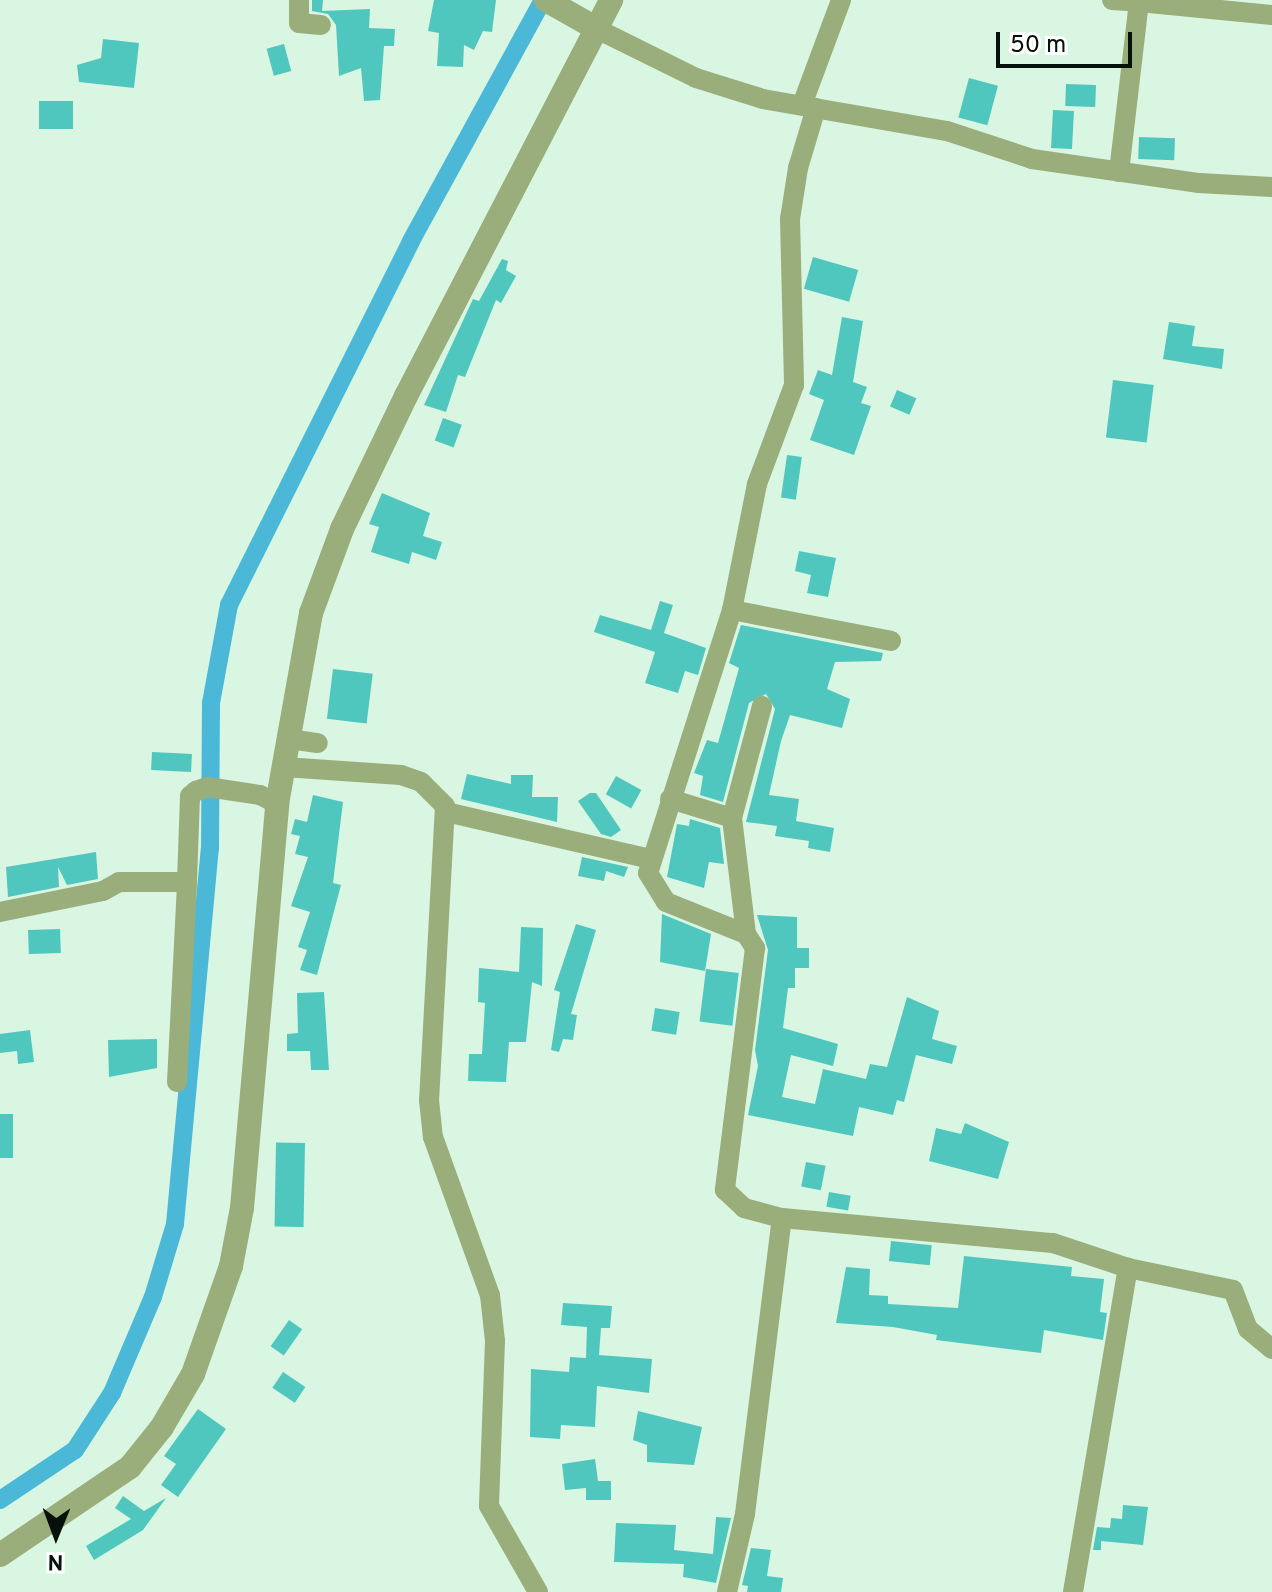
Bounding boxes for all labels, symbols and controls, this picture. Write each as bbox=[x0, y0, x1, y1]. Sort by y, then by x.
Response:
scale bar bbox=[1000, 16, 1136, 66]
text: 50 m bbox=[1010, 31, 1066, 61]
north arrow bbox=[16, 1496, 96, 1576]
text: N bbox=[47, 1547, 64, 1574]

